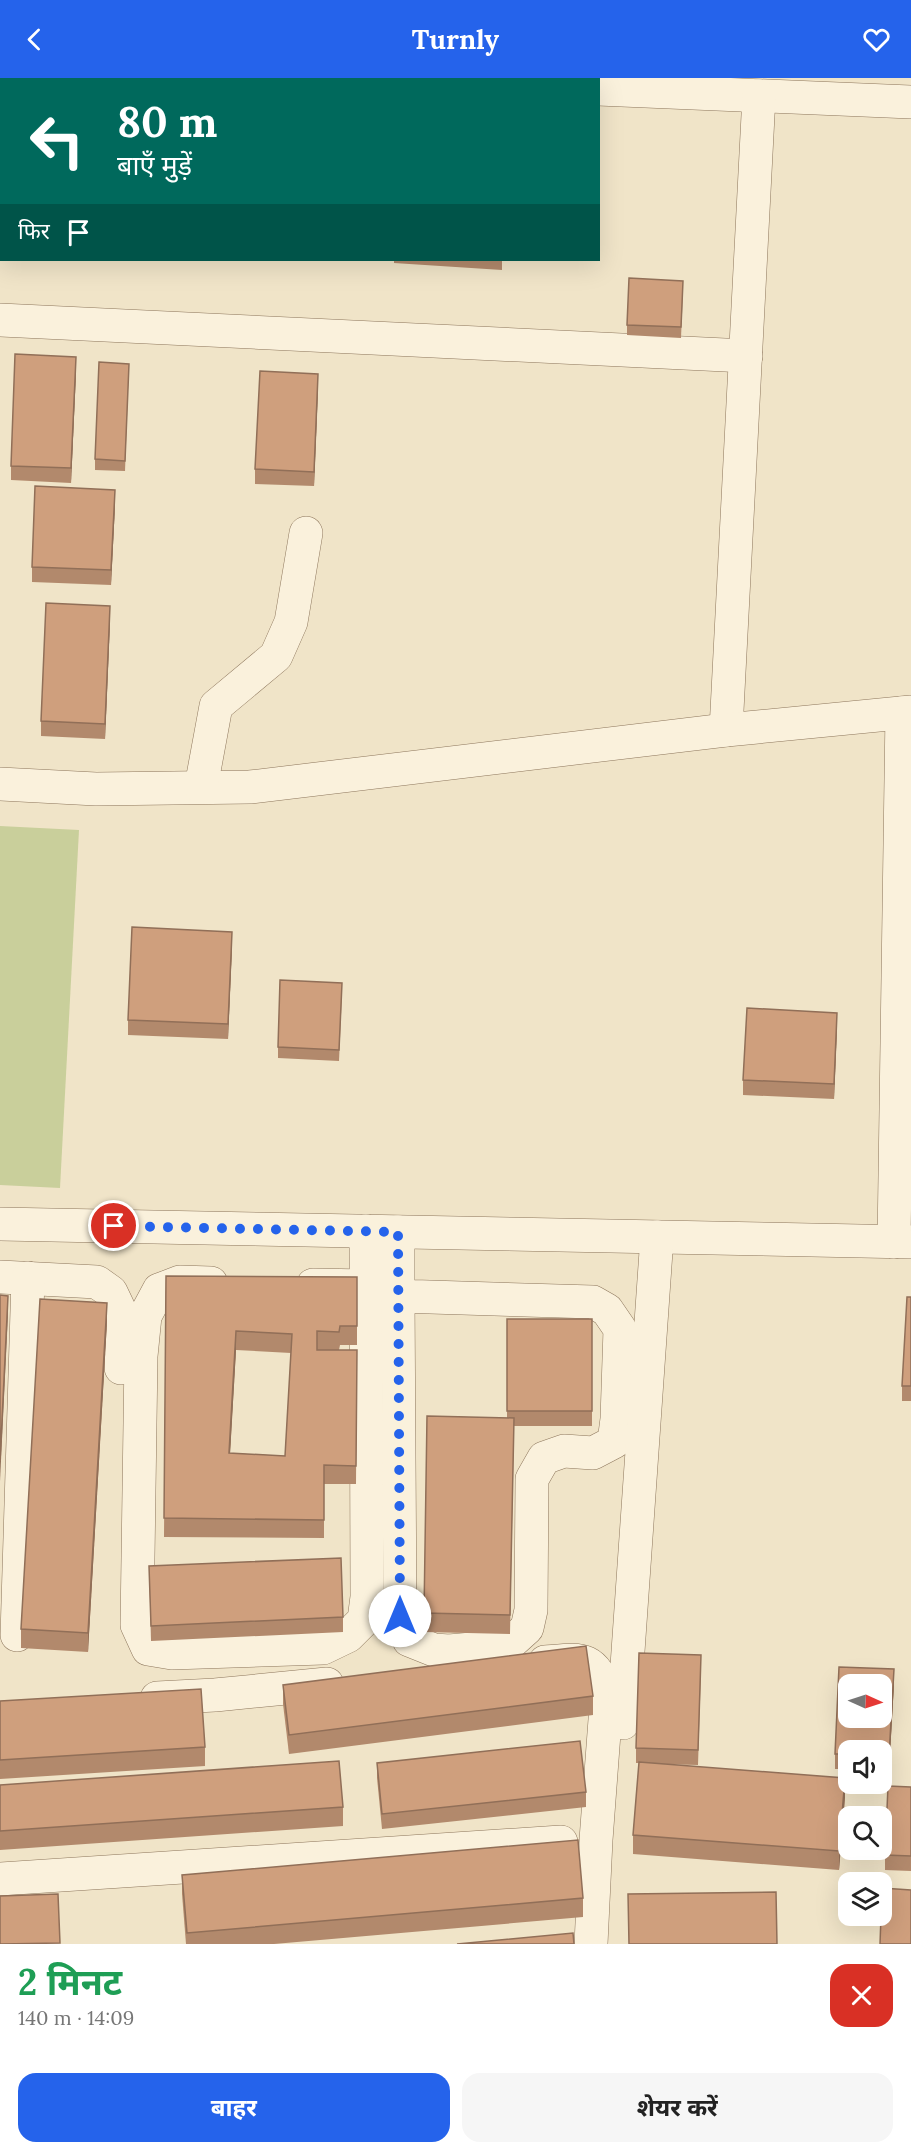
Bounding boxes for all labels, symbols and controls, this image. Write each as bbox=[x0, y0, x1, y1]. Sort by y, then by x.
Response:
text: Turnly bbox=[412, 22, 499, 56]
icon: back bbox=[18, 23, 51, 56]
icon: heart bbox=[860, 23, 893, 56]
text: 80 m bbox=[117, 95, 217, 149]
icon: left bbox=[18, 102, 96, 180]
text: बाएँ मुड़ें bbox=[117, 148, 192, 182]
icon: arrive bbox=[62, 216, 95, 249]
text: फिर bbox=[18, 217, 50, 245]
pin bbox=[88, 1200, 139, 1251]
icon: arrive bbox=[97, 1209, 130, 1242]
position arrow bbox=[368, 1584, 432, 1648]
north arrow bbox=[838, 1674, 892, 1728]
map controls bbox=[838, 1674, 892, 1926]
button: sound bbox=[838, 1740, 892, 1794]
button: search bbox=[838, 1806, 892, 1860]
button: layers bbox=[838, 1872, 892, 1926]
text: 2 मिनट bbox=[18, 1959, 122, 2005]
button: close bbox=[830, 1964, 893, 2027]
text: 140 m · 14:09 bbox=[18, 2005, 134, 2030]
button: बाहर bbox=[18, 2073, 450, 2142]
button: शेयर करें bbox=[462, 2073, 893, 2142]

